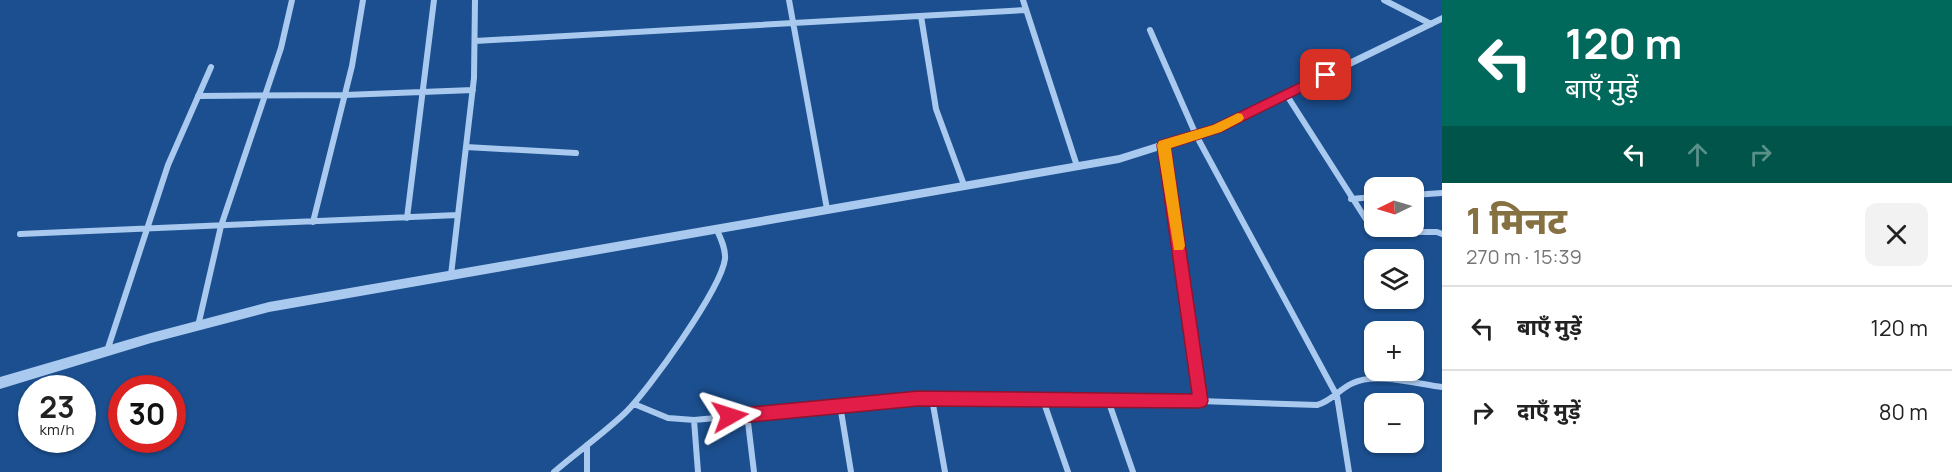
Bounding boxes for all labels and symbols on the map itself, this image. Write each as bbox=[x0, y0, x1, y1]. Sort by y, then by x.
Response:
pin bbox=[1300, 49, 1351, 100]
north arrow bbox=[1364, 177, 1424, 237]
speed limit sign: 30 bbox=[108, 375, 186, 453]
position arrow bbox=[698, 384, 762, 448]

